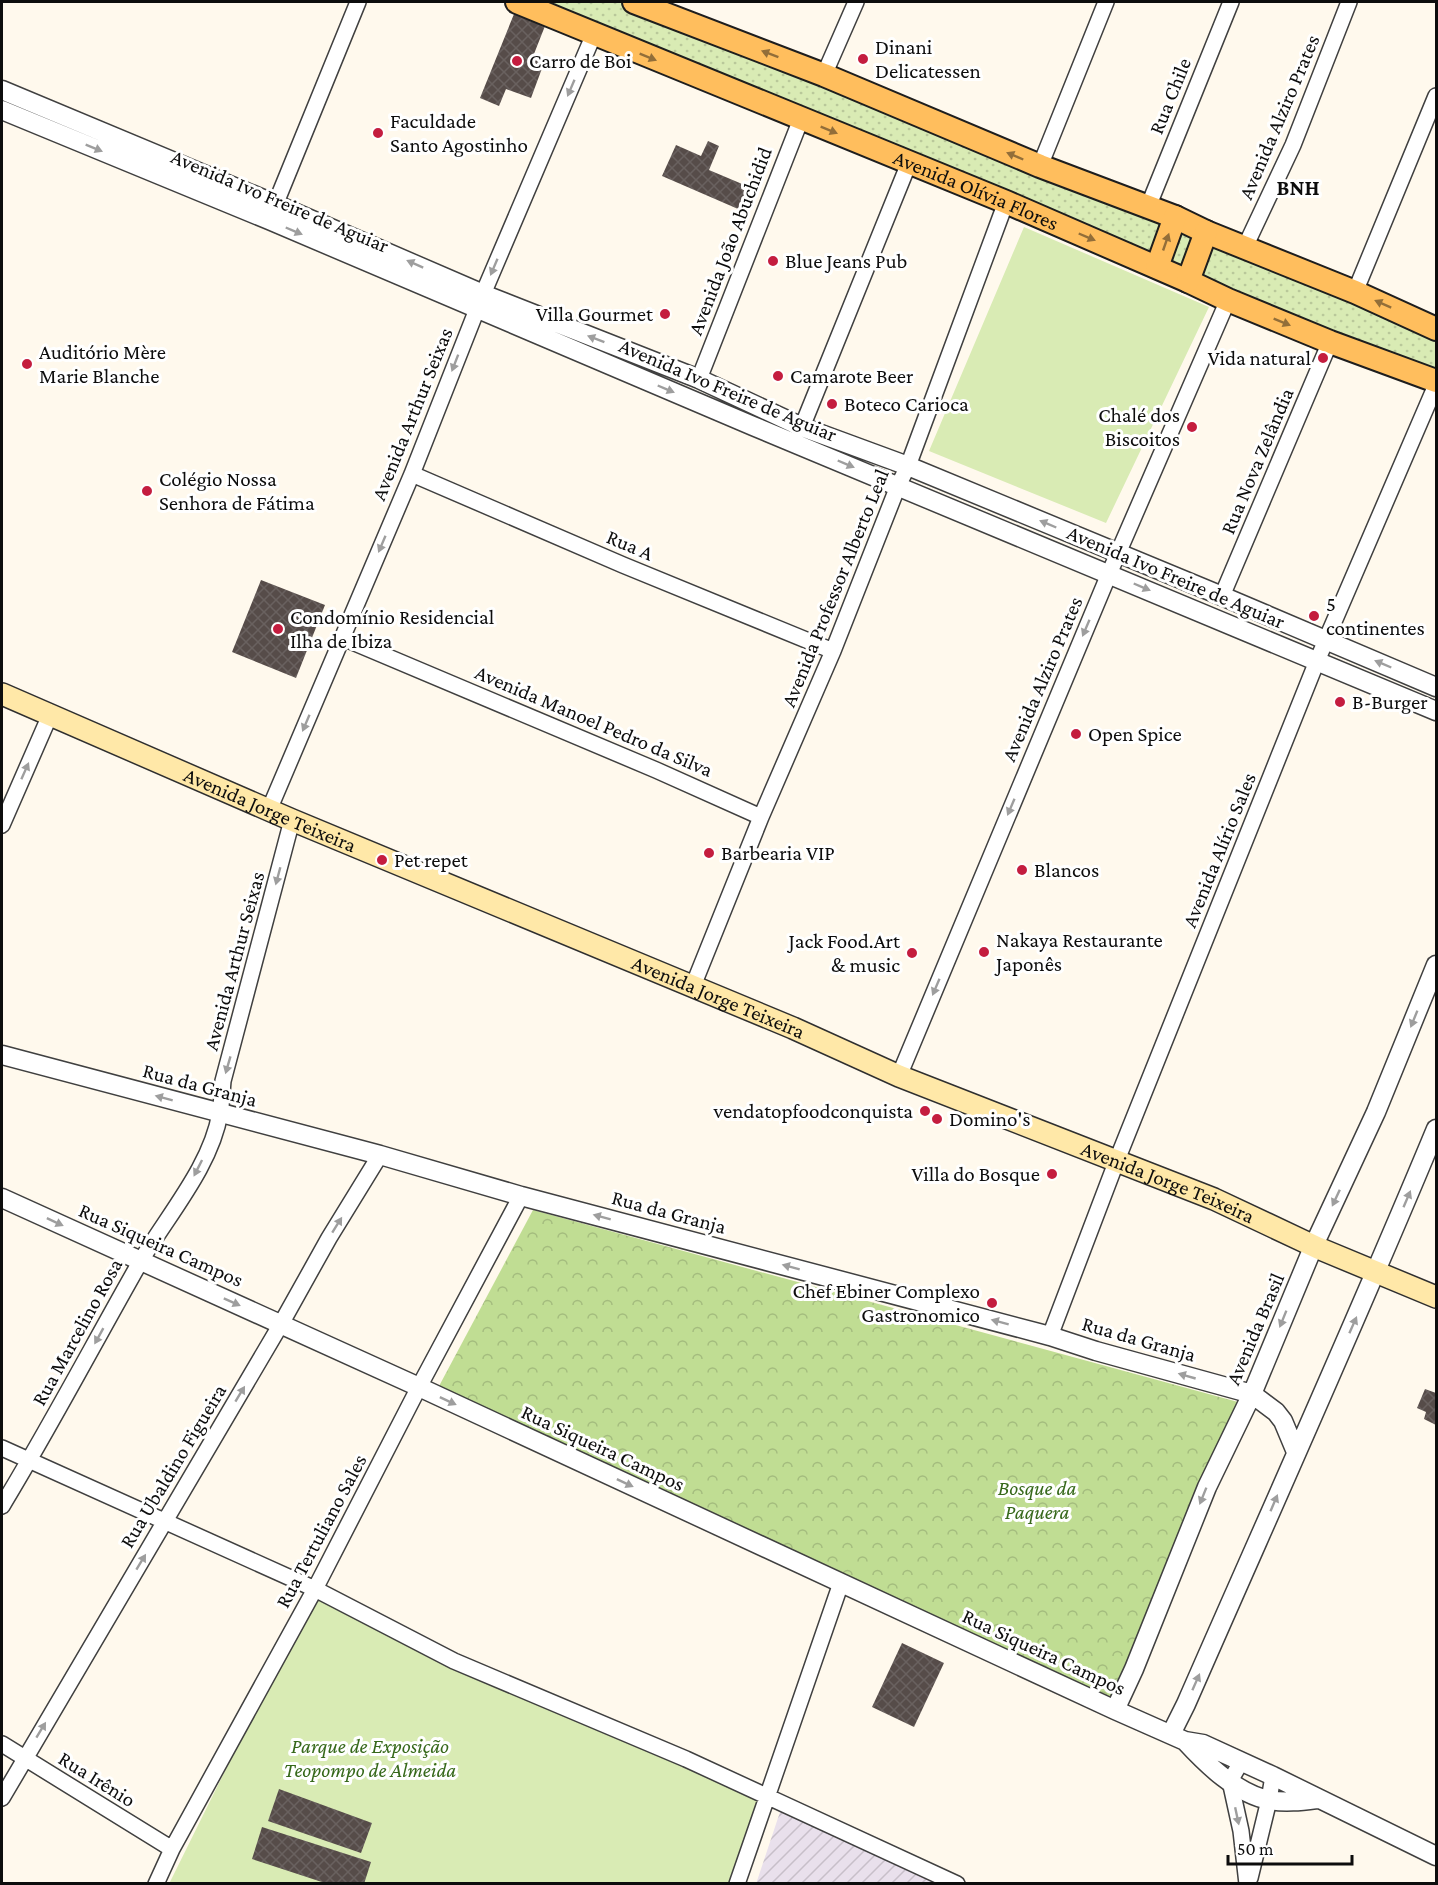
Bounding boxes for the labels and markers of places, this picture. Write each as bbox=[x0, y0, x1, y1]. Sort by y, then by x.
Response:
place label: Dinani Delicatessen bbox=[875, 35, 981, 83]
place label: Carro de Boi bbox=[529, 49, 632, 73]
marker: Dinani Delicatessen bbox=[856, 52, 870, 66]
marker: Carro de Boi bbox=[510, 54, 524, 68]
place label: Faculdade Santo Agostinho bbox=[390, 109, 528, 157]
marker: Faculdade Santo Agostinho bbox=[371, 126, 385, 140]
place label: Blue Jeans Pub bbox=[785, 249, 907, 273]
marker: Blue Jeans Pub bbox=[766, 254, 780, 268]
place label: Villa Gourmet bbox=[536, 302, 654, 326]
marker: Villa Gourmet bbox=[658, 307, 672, 321]
place label: Auditório Mère Marie Blanche bbox=[39, 340, 166, 388]
place label: Vida natural bbox=[1208, 346, 1311, 370]
marker: Vida natural bbox=[1316, 351, 1330, 365]
marker: Auditório Mère Marie Blanche bbox=[20, 357, 34, 371]
place label: Camarote Beer bbox=[790, 364, 914, 388]
marker: Camarote Beer bbox=[771, 369, 785, 383]
place label: Boteco Carioca bbox=[844, 392, 969, 416]
marker: Boteco Carioca bbox=[825, 397, 839, 411]
place label: Chalé dos Biscoitos bbox=[1098, 403, 1180, 451]
marker: Chalé dos Biscoitos bbox=[1185, 420, 1199, 434]
place label: Colégio Nossa Senhora de Fátima bbox=[159, 467, 315, 515]
marker: Colégio Nossa Senhora de Fátima bbox=[140, 484, 154, 498]
place label: 5 continentes bbox=[1326, 592, 1425, 640]
place label: Condomínio Residencial Ilha de Ibiza bbox=[290, 605, 494, 653]
marker: 5 continentes bbox=[1307, 609, 1321, 623]
marker: Condomínio Residencial Ilha de Ibiza bbox=[271, 622, 285, 636]
place label: B-Burger bbox=[1352, 690, 1428, 714]
marker: B-Burger bbox=[1333, 695, 1347, 709]
place label: Open Spice bbox=[1088, 722, 1182, 746]
marker: Open Spice bbox=[1069, 727, 1083, 741]
place label: Barbearia VIP bbox=[721, 841, 835, 865]
marker: Barbearia VIP bbox=[702, 846, 716, 860]
place label: Pet repet bbox=[394, 848, 469, 872]
marker: Pet repet bbox=[375, 853, 389, 867]
place label: Blancos bbox=[1034, 858, 1099, 882]
marker: Blancos bbox=[1015, 863, 1029, 877]
place label: Nakaya Restaurante Japonês bbox=[994, 928, 1163, 976]
place label: Jack Food.Art & music bbox=[786, 929, 901, 977]
marker: Nakaya Restaurante Japonês bbox=[977, 945, 991, 959]
marker: Jack Food.Art & music bbox=[905, 946, 919, 960]
place label: vendatopfoodconquista bbox=[712, 1099, 913, 1123]
marker: vendatopfoodconquista bbox=[918, 1104, 932, 1118]
place label: Domino's bbox=[949, 1107, 1031, 1131]
marker: Domino's bbox=[930, 1112, 944, 1126]
place label: Villa do Bosque bbox=[911, 1162, 1040, 1186]
marker: Villa do Bosque bbox=[1045, 1167, 1059, 1181]
place label: Chef Ebiner Complexo Gastronomico bbox=[792, 1279, 980, 1327]
marker: Chef Ebiner Complexo Gastronomico bbox=[985, 1296, 999, 1310]

